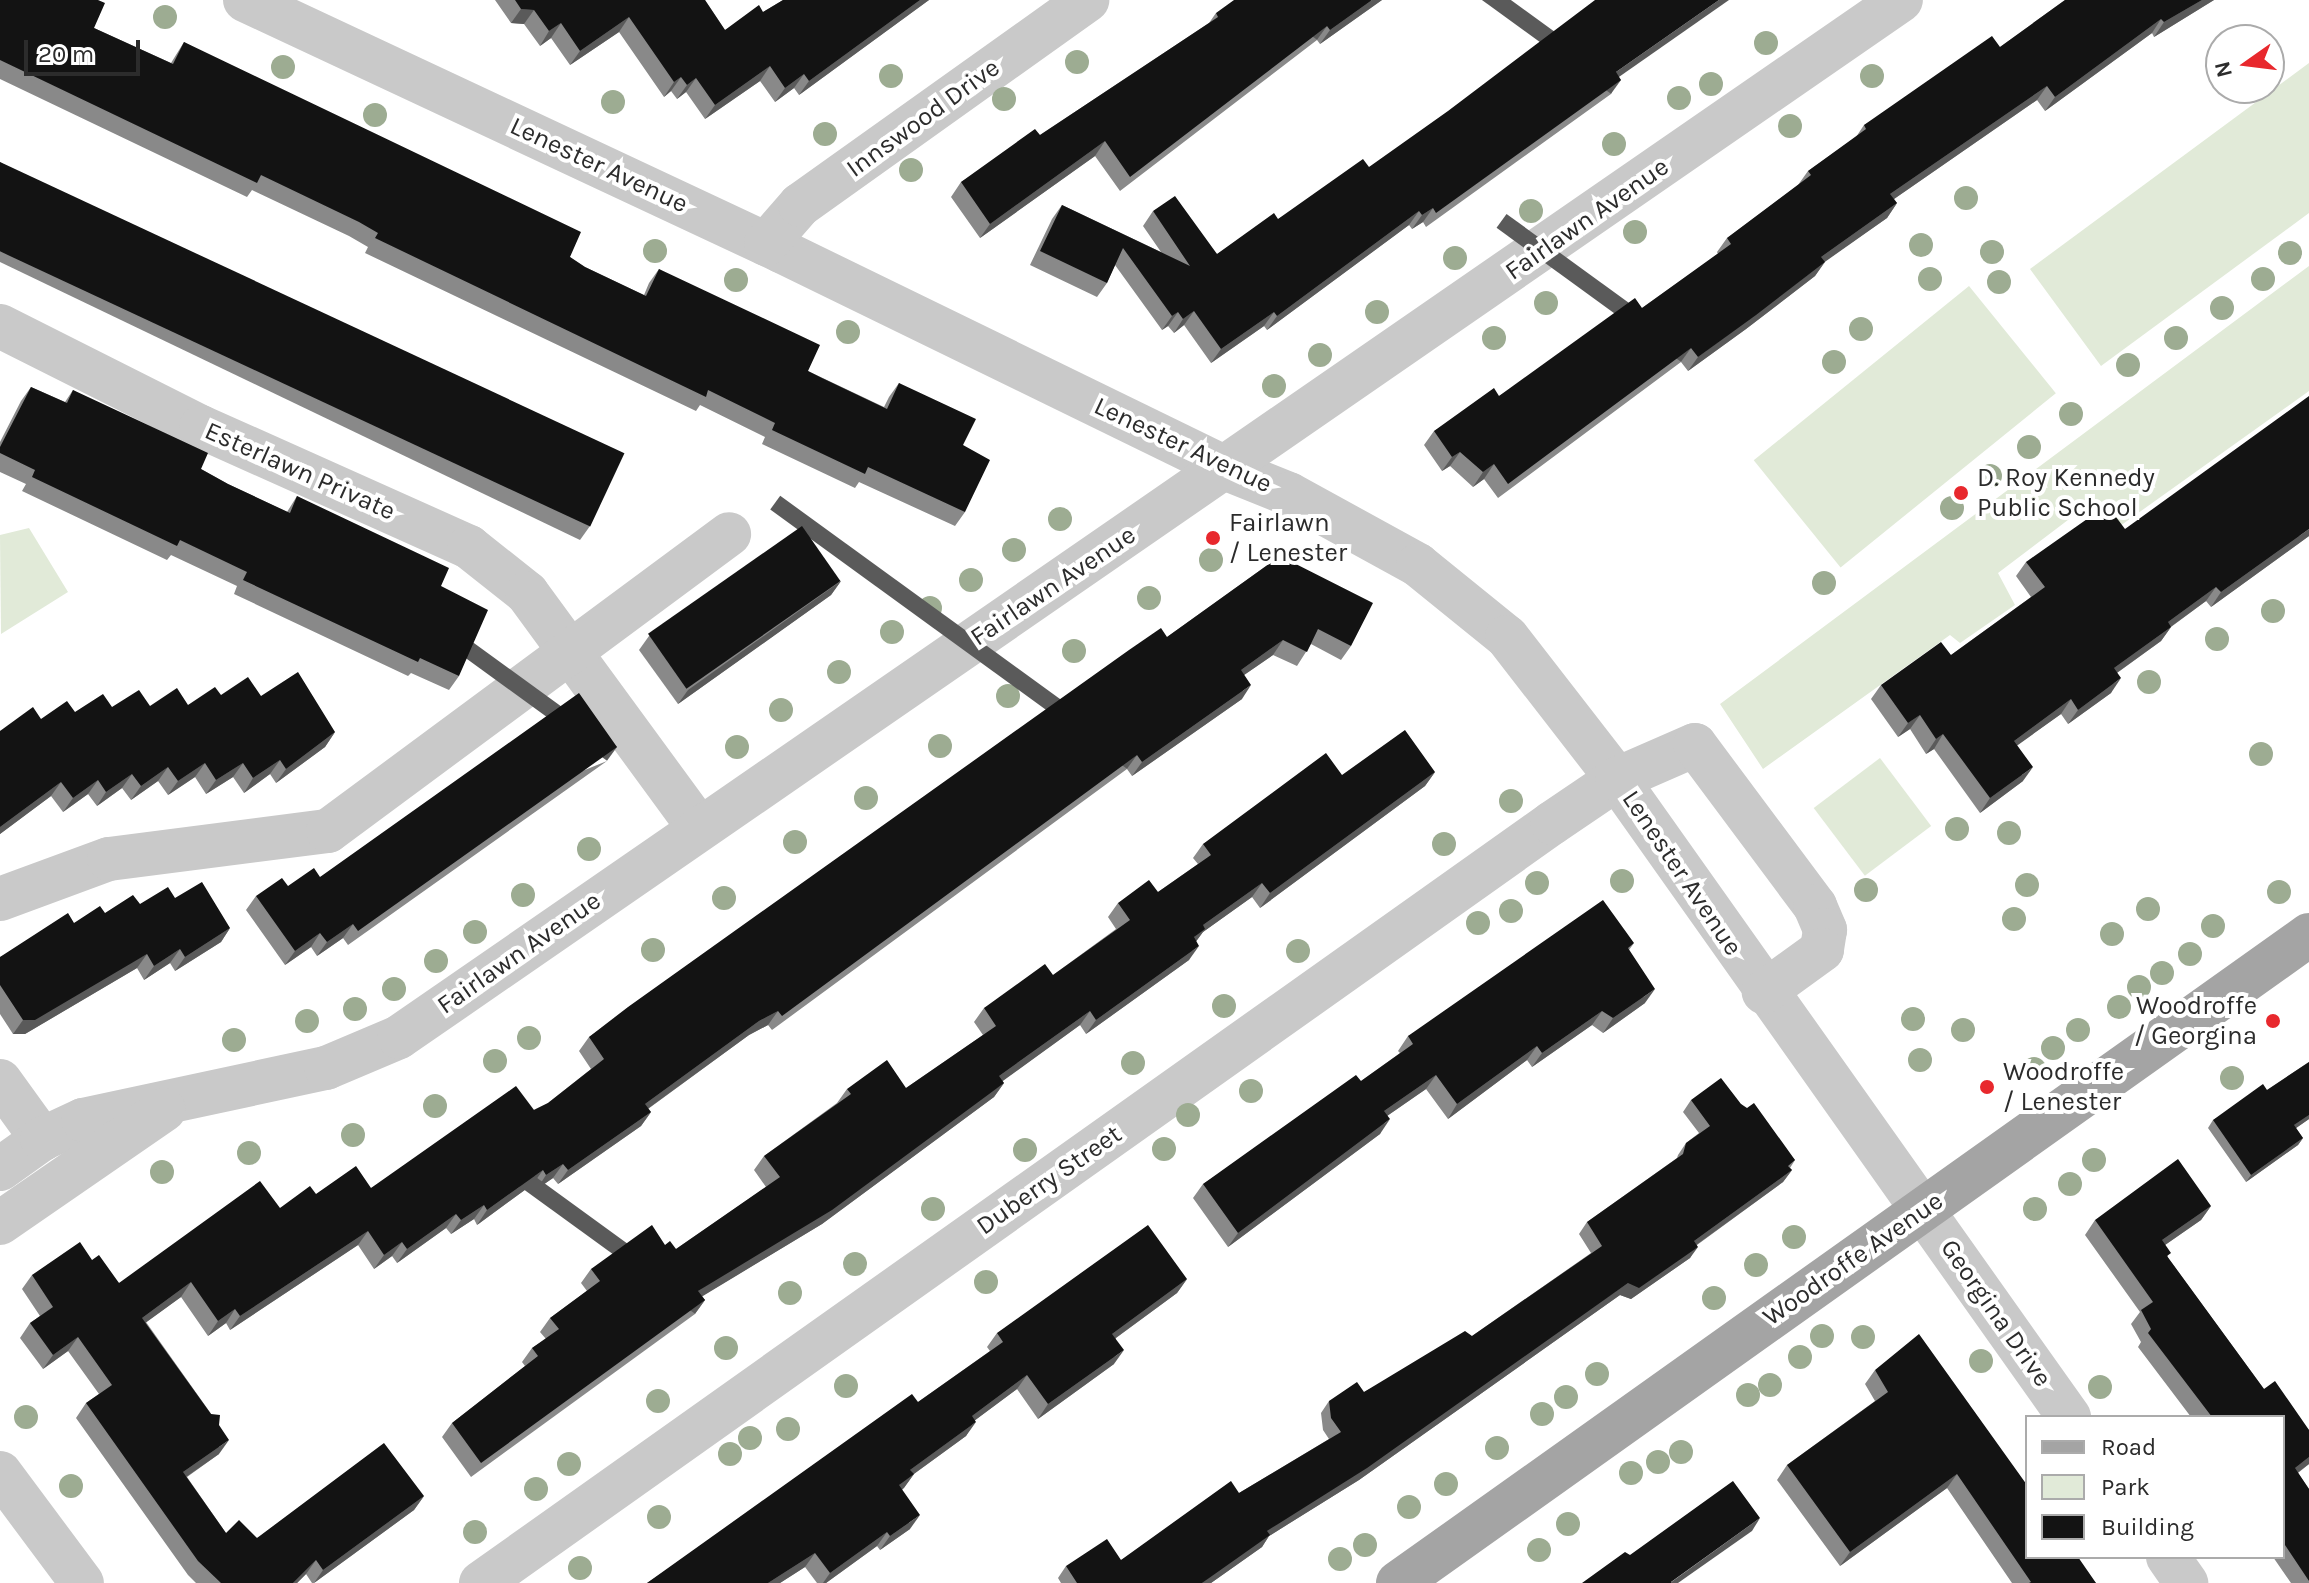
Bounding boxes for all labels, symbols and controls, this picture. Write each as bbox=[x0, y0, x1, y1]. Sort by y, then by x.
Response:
scale bar bbox=[28, 24, 144, 74]
north arrow bbox=[2205, 24, 2285, 104]
text: 20 m bbox=[38, 40, 94, 68]
street label: Innswood Drive bbox=[840, 52, 1006, 184]
text: N bbox=[2209, 59, 2238, 80]
street label: Lenester Avenue bbox=[505, 110, 693, 220]
street label: Fairlawn Avenue bbox=[1499, 151, 1675, 287]
street label: Lenester Avenue bbox=[1089, 390, 1277, 500]
street label: Esterlawn Private bbox=[200, 415, 400, 527]
place label: D. Roy Kennedy Public School bbox=[1977, 462, 2155, 524]
marker: D. Roy Kennedy Public School bbox=[1952, 484, 1970, 502]
place label: Fairlawn / Lenester bbox=[1229, 507, 1347, 568]
street label: Fairlawn Avenue bbox=[965, 519, 1141, 653]
marker: Fairlawn / Lenester bbox=[1204, 529, 1222, 547]
street label: Lenester Avenue bbox=[1615, 784, 1749, 962]
street label: Fairlawn Avenue bbox=[431, 885, 607, 1021]
place label: Woodroffe / Georgina bbox=[2134, 990, 2257, 1052]
marker: Woodroffe / Georgina bbox=[2264, 1012, 2282, 1030]
place label: Woodroffe / Lenester bbox=[2003, 1056, 2124, 1118]
marker: Woodroffe / Lenester bbox=[1978, 1078, 1996, 1096]
street label: Duberry Street bbox=[970, 1118, 1128, 1242]
street label: Woodroffe Avenue bbox=[1757, 1185, 1949, 1333]
street label: Georgina Drive bbox=[1934, 1233, 2058, 1393]
legend bbox=[2025, 1415, 2285, 1559]
text: Road bbox=[2101, 1433, 2156, 1461]
text: Park bbox=[2101, 1473, 2150, 1501]
text: Building bbox=[2101, 1513, 2194, 1541]

